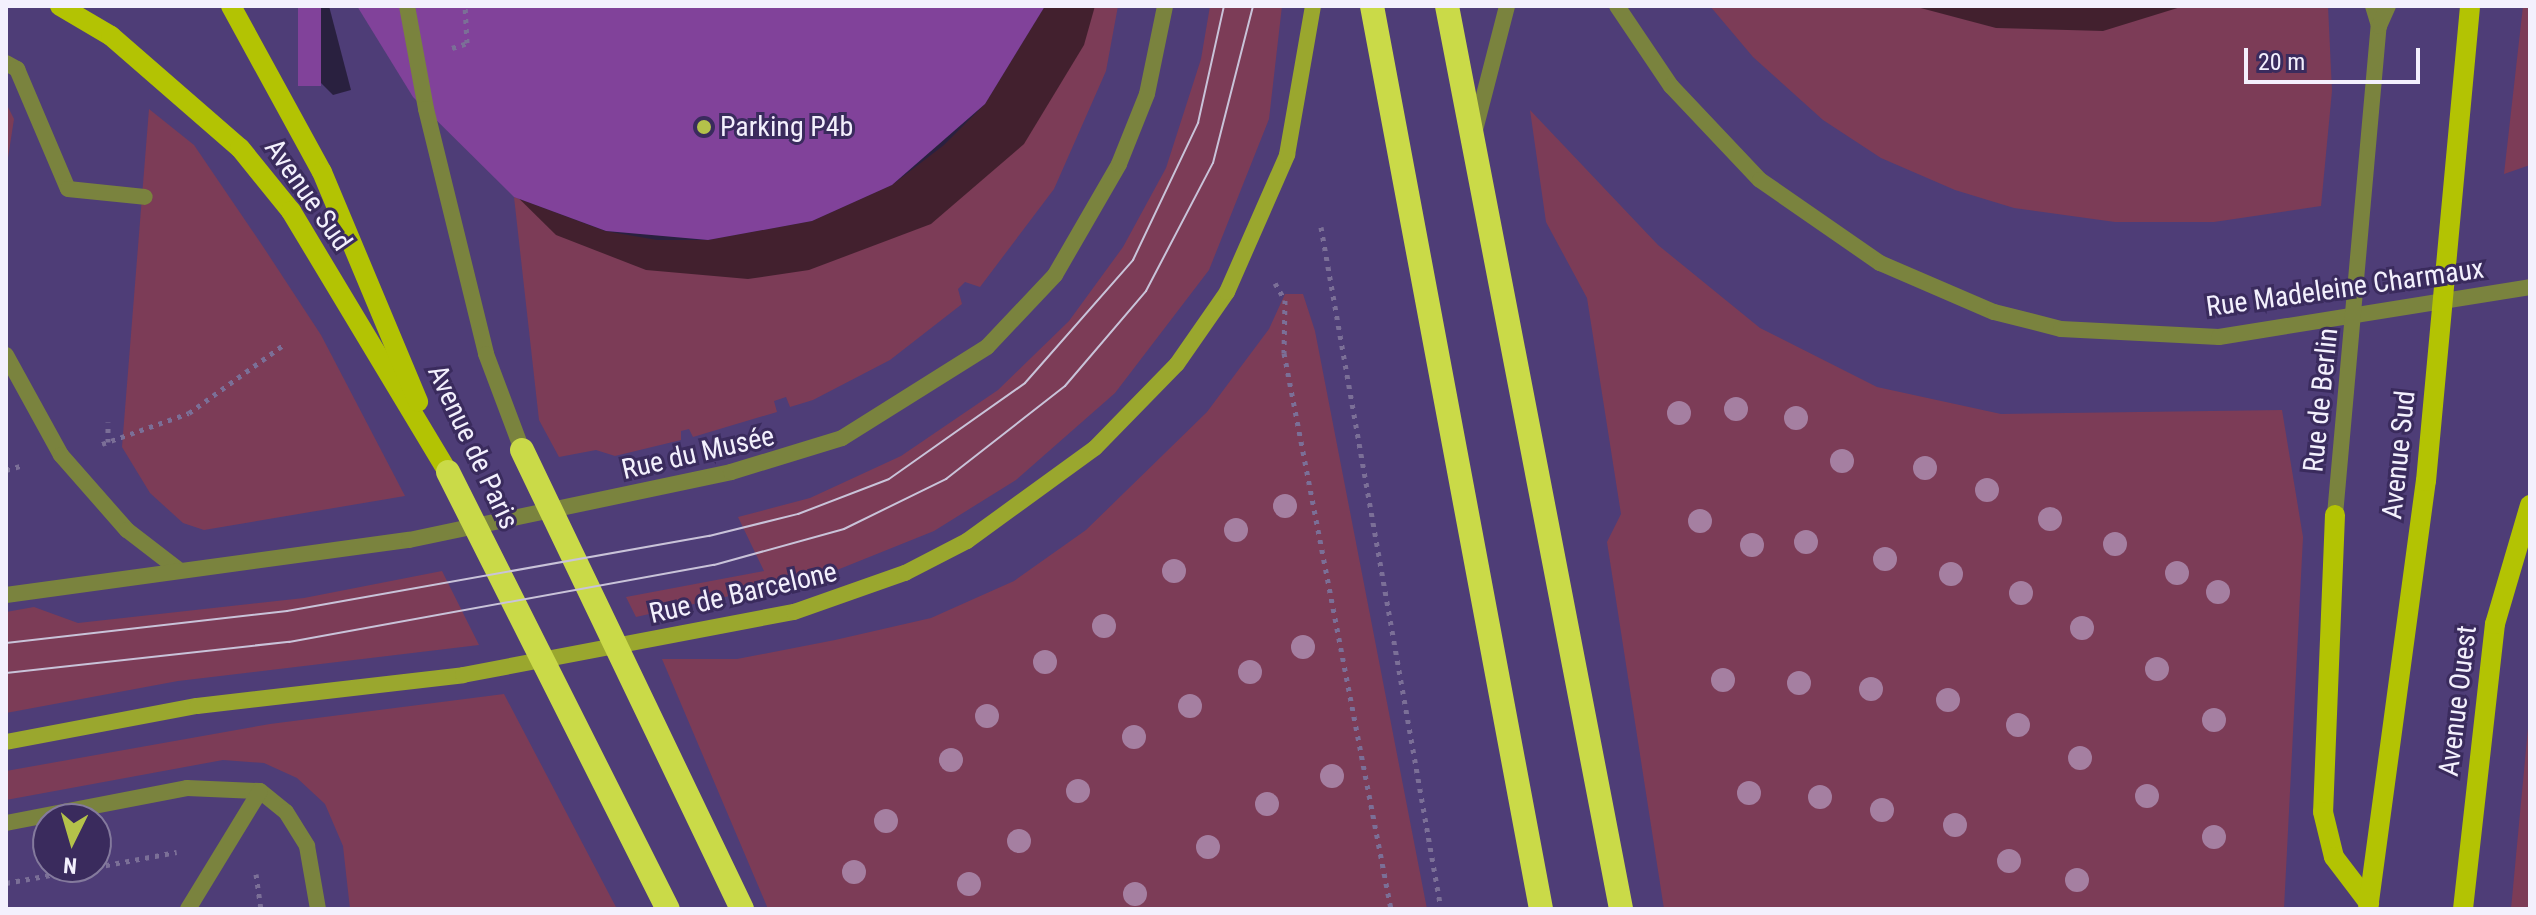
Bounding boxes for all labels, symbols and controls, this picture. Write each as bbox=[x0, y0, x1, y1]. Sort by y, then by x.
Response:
scale bar bbox=[2248, 32, 2424, 82]
text: 20 m bbox=[2258, 48, 2305, 76]
place label: Parking P4b bbox=[720, 110, 853, 144]
marker: Parking P4b bbox=[695, 118, 713, 136]
street label: Avenue Sud bbox=[257, 133, 359, 257]
street label: Rue Madeleine Charmaux bbox=[2204, 252, 2486, 324]
street label: Rue de Berlin bbox=[2297, 326, 2345, 474]
street label: Avenue de Paris bbox=[420, 360, 526, 534]
street label: Avenue Sud bbox=[2376, 389, 2422, 521]
street label: Rue du Musée bbox=[618, 419, 778, 487]
street label: Rue de Barcelone bbox=[646, 555, 840, 631]
street label: Avenue Ouest bbox=[2432, 624, 2484, 778]
north arrow bbox=[32, 803, 112, 883]
text: N bbox=[62, 852, 78, 878]

